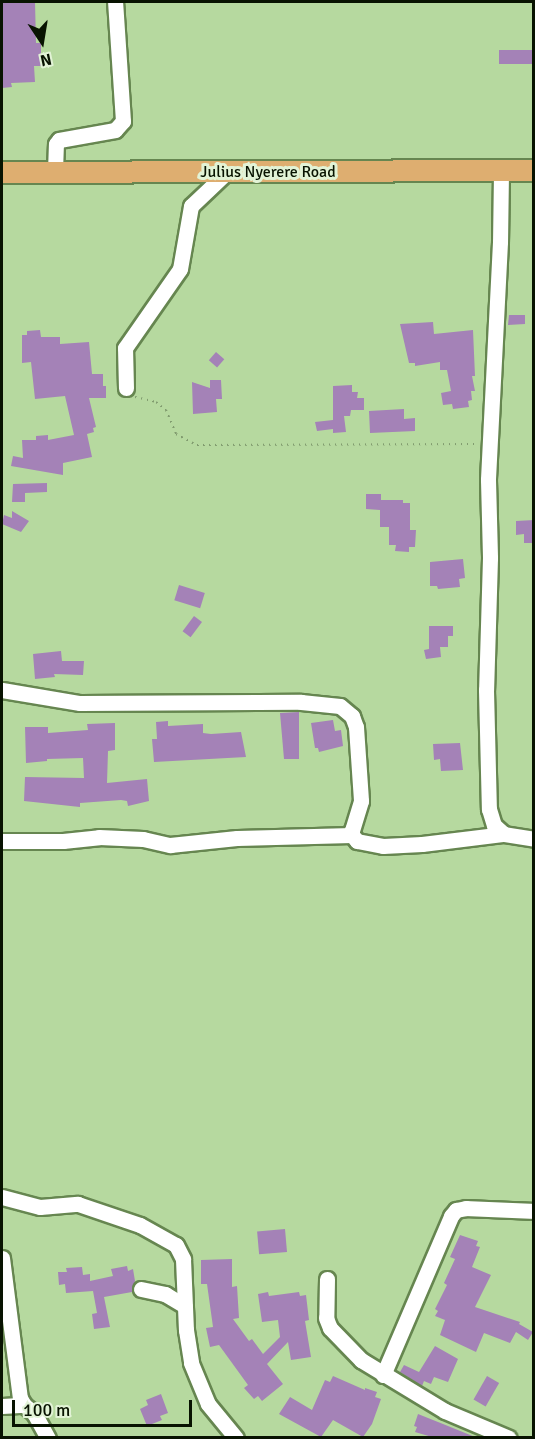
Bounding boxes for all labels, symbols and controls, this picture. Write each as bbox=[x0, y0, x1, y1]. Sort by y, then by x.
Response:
north arrow bbox=[12, 12, 72, 72]
text: N bbox=[38, 49, 53, 71]
street label: Julius Nyerere Road bbox=[200, 162, 336, 182]
scale bar bbox=[15, 1388, 195, 1426]
text: 100 m bbox=[23, 1399, 70, 1421]

